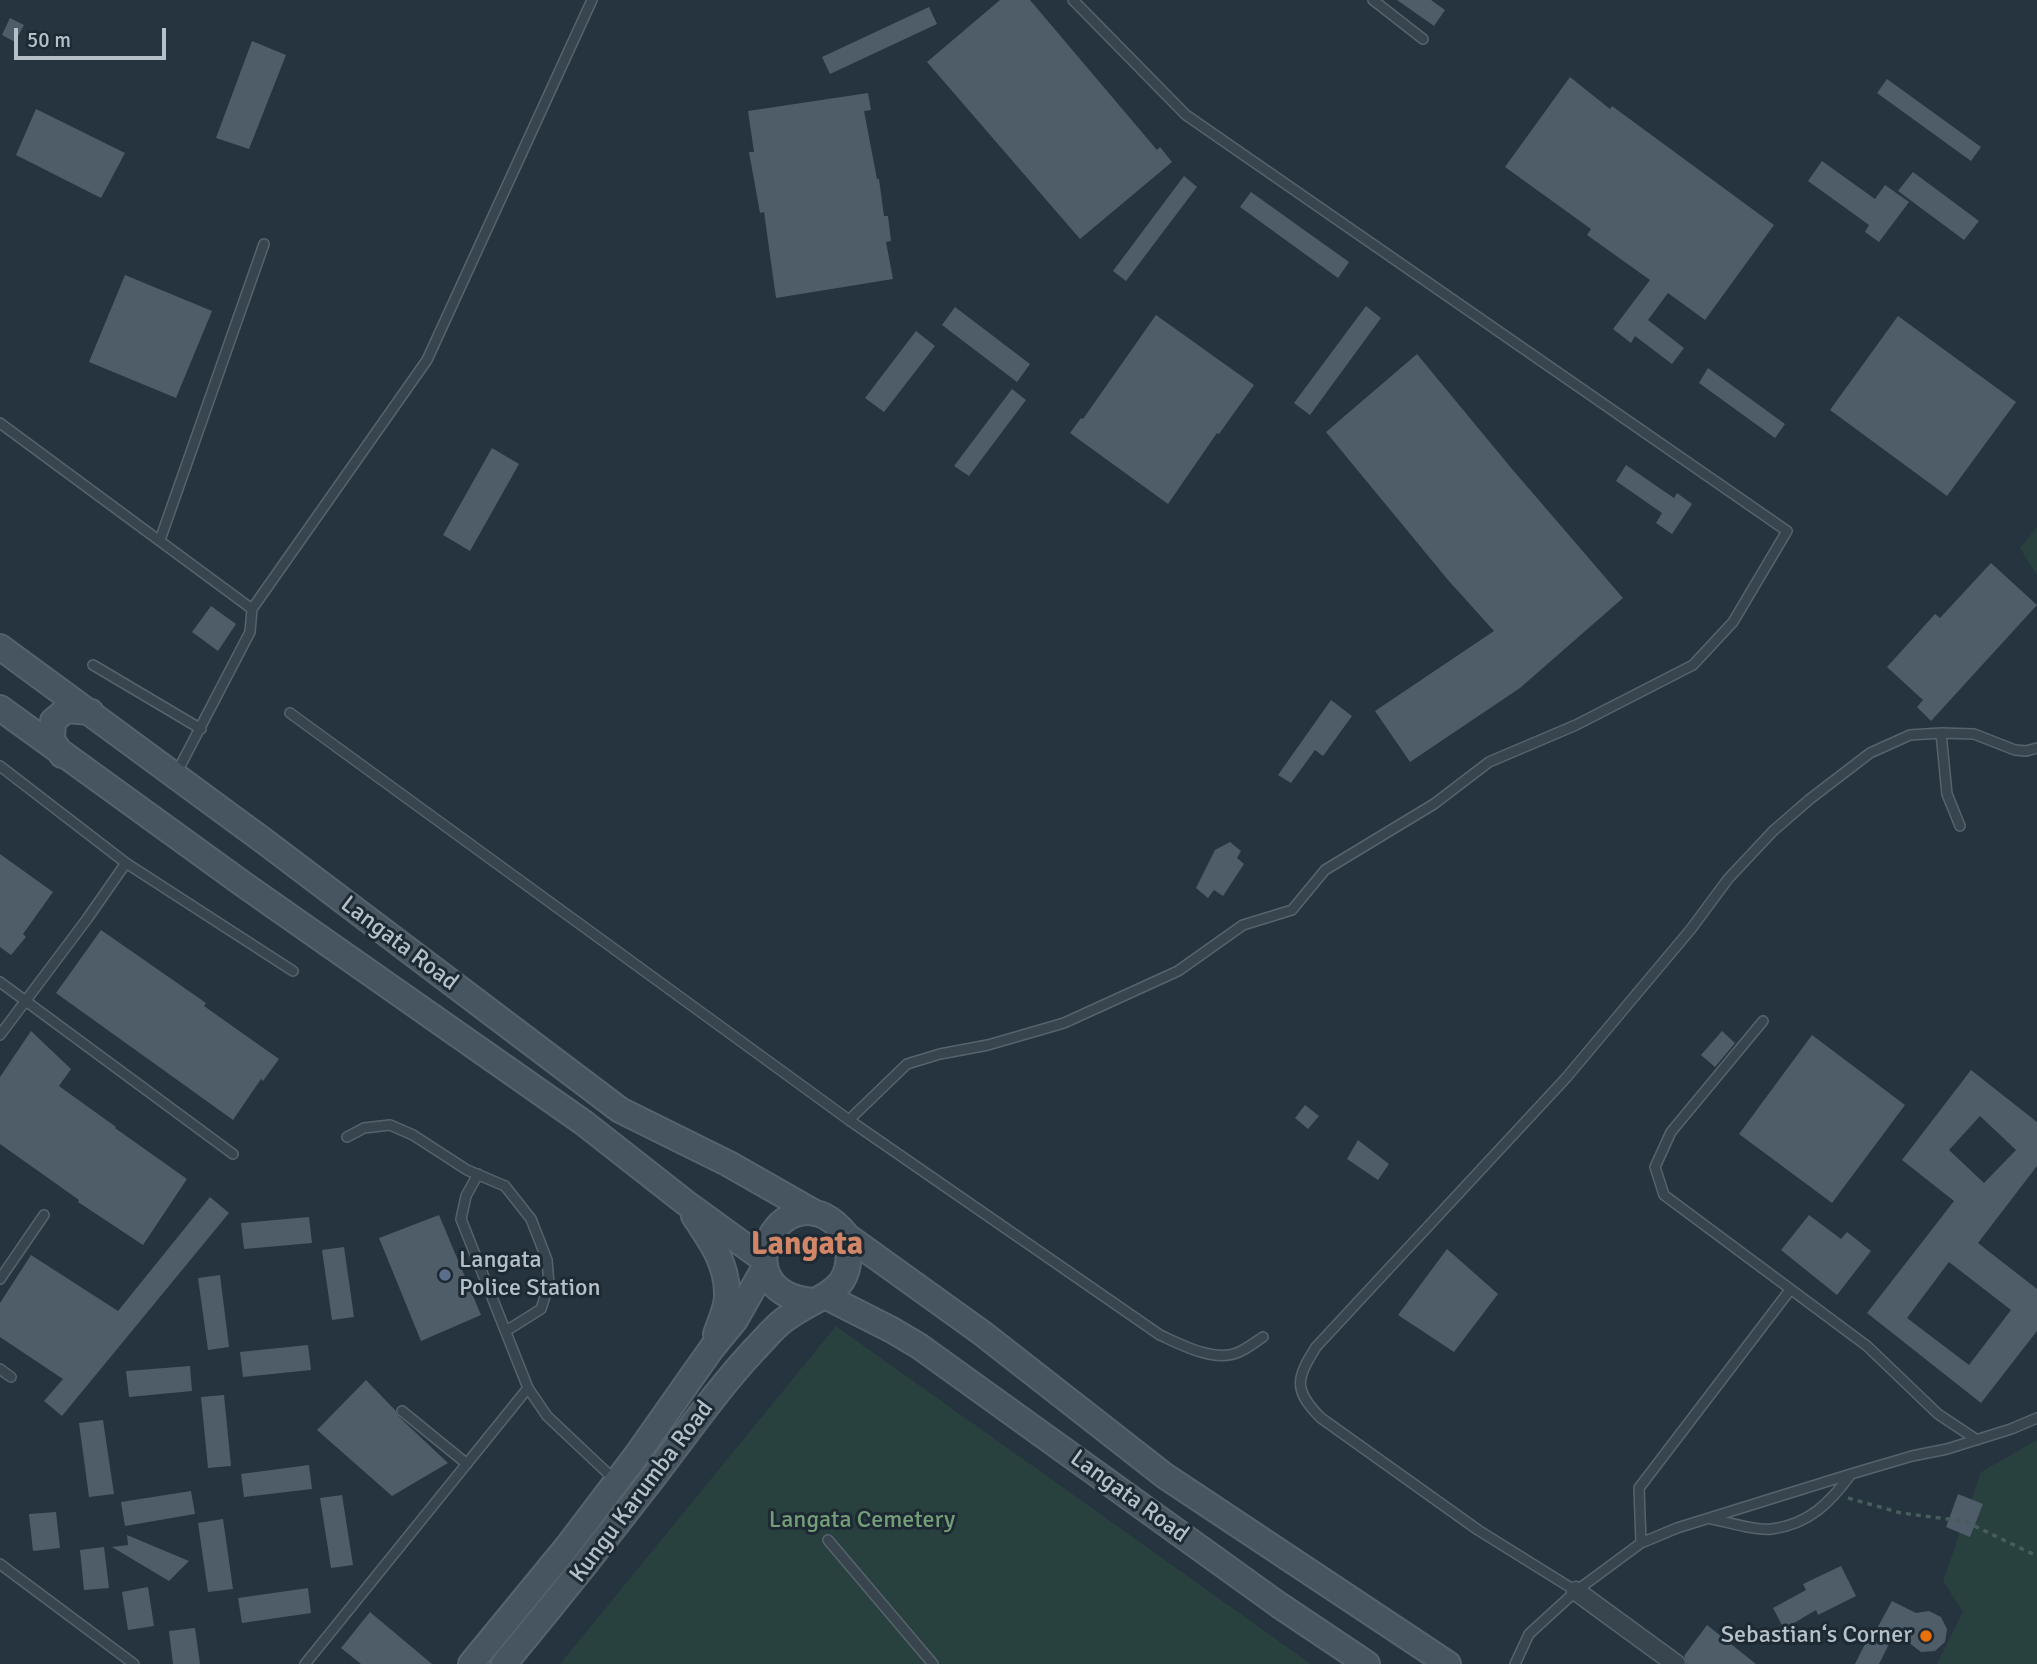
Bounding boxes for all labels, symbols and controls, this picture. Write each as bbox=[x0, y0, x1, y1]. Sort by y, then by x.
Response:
scale bar bbox=[18, 14, 170, 58]
text: 50 m bbox=[27, 27, 71, 53]
street label: Langata Road bbox=[335, 891, 463, 997]
district label: Langata bbox=[751, 1227, 863, 1265]
place label: Langata Police Station bbox=[459, 1247, 601, 1303]
marker: Langata Police Station bbox=[437, 1267, 453, 1283]
street label: Kungu Karumba Road bbox=[564, 1395, 720, 1589]
street label: Langata Road bbox=[1064, 1444, 1194, 1550]
park label: Langata Cemetery bbox=[769, 1507, 955, 1535]
place label: Sebastian‘s Corner bbox=[1721, 1622, 1912, 1650]
marker: Sebastian‘s Corner bbox=[1918, 1628, 1934, 1644]

